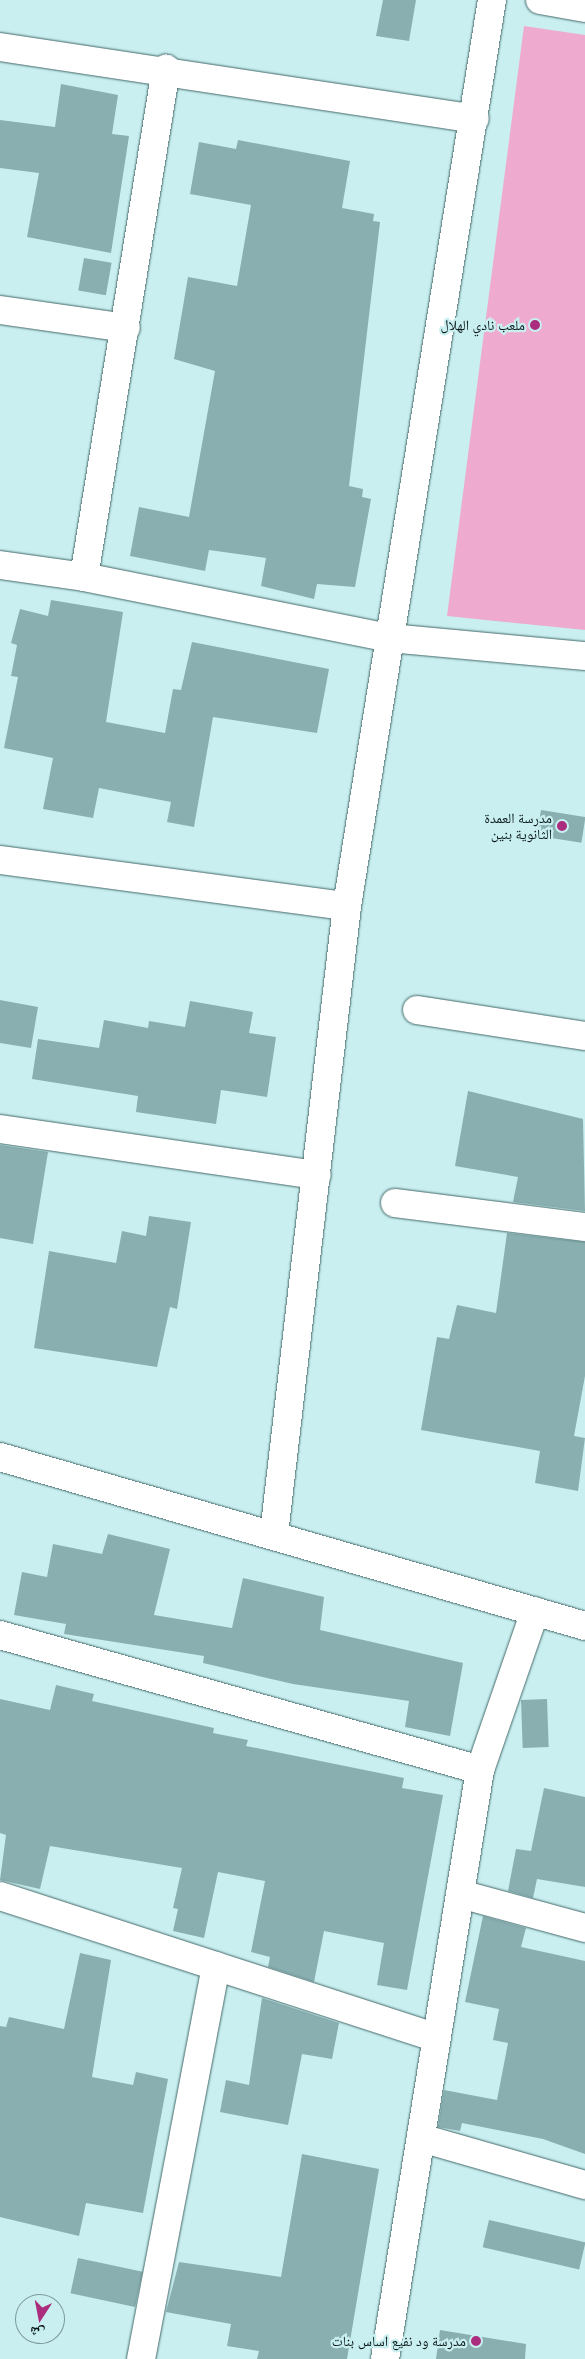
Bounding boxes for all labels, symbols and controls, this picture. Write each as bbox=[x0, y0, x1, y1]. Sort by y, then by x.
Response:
place label: ملعب نادي الهلال bbox=[440, 317, 525, 333]
marker: ملعب نادي الهلال bbox=[529, 319, 541, 331]
place label: مدرسة العمدة الثانوية بنين bbox=[484, 810, 552, 842]
marker: مدرسة العمدة الثانوية بنين bbox=[556, 820, 568, 832]
north arrow bbox=[15, 2294, 65, 2344]
text: ش bbox=[29, 2323, 46, 2342]
place label: مدرسة ود نفيع اساس بنات bbox=[332, 2333, 466, 2349]
marker: مدرسة ود نفيع اساس بنات bbox=[470, 2335, 482, 2347]

